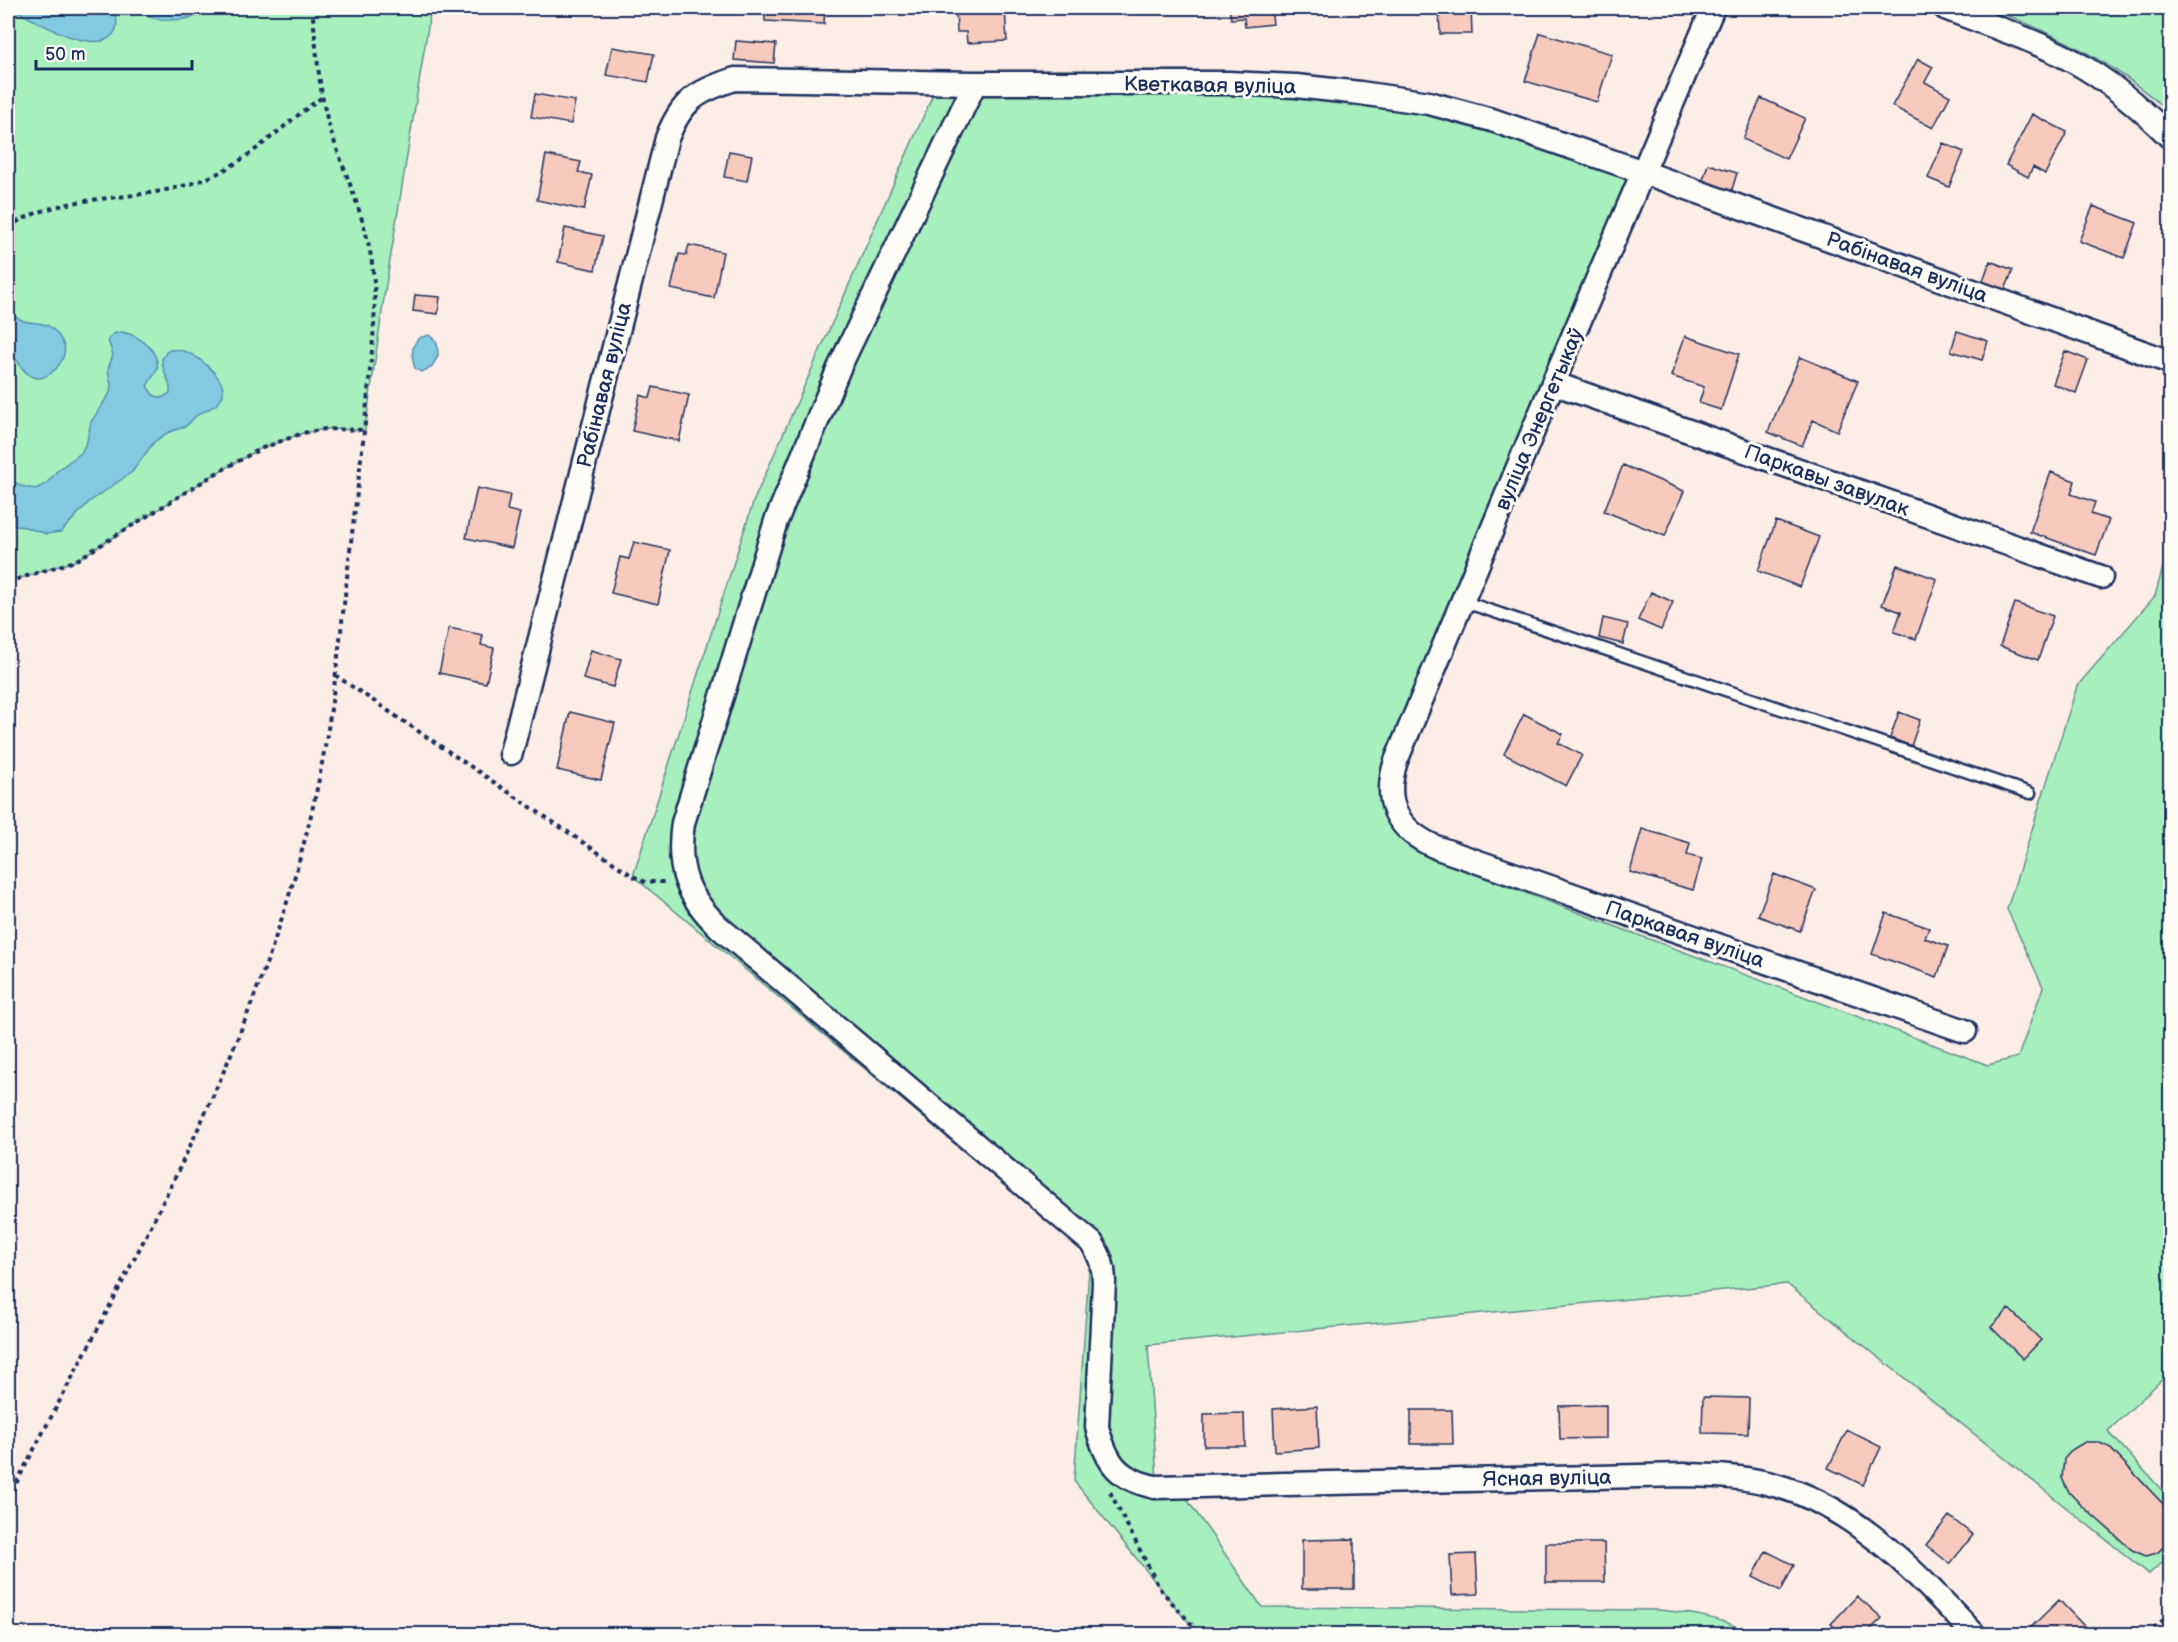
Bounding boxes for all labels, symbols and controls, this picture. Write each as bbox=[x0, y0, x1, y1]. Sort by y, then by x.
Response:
scale bar bbox=[36, 33, 192, 71]
text: 50 m bbox=[45, 44, 86, 65]
street label: Кветкавая вуліца bbox=[1124, 71, 1297, 100]
street label: Рабінавая вуліца bbox=[1823, 227, 1991, 308]
street label: Рабінавая вуліца bbox=[572, 299, 637, 471]
street label: вуліца Энергетыкаў bbox=[1490, 324, 1589, 514]
street label: Паркавы завулак bbox=[1741, 439, 1913, 522]
street label: Паркавая вуліца bbox=[1602, 896, 1768, 974]
street label: Ясная вуліца bbox=[1482, 1465, 1612, 1492]

